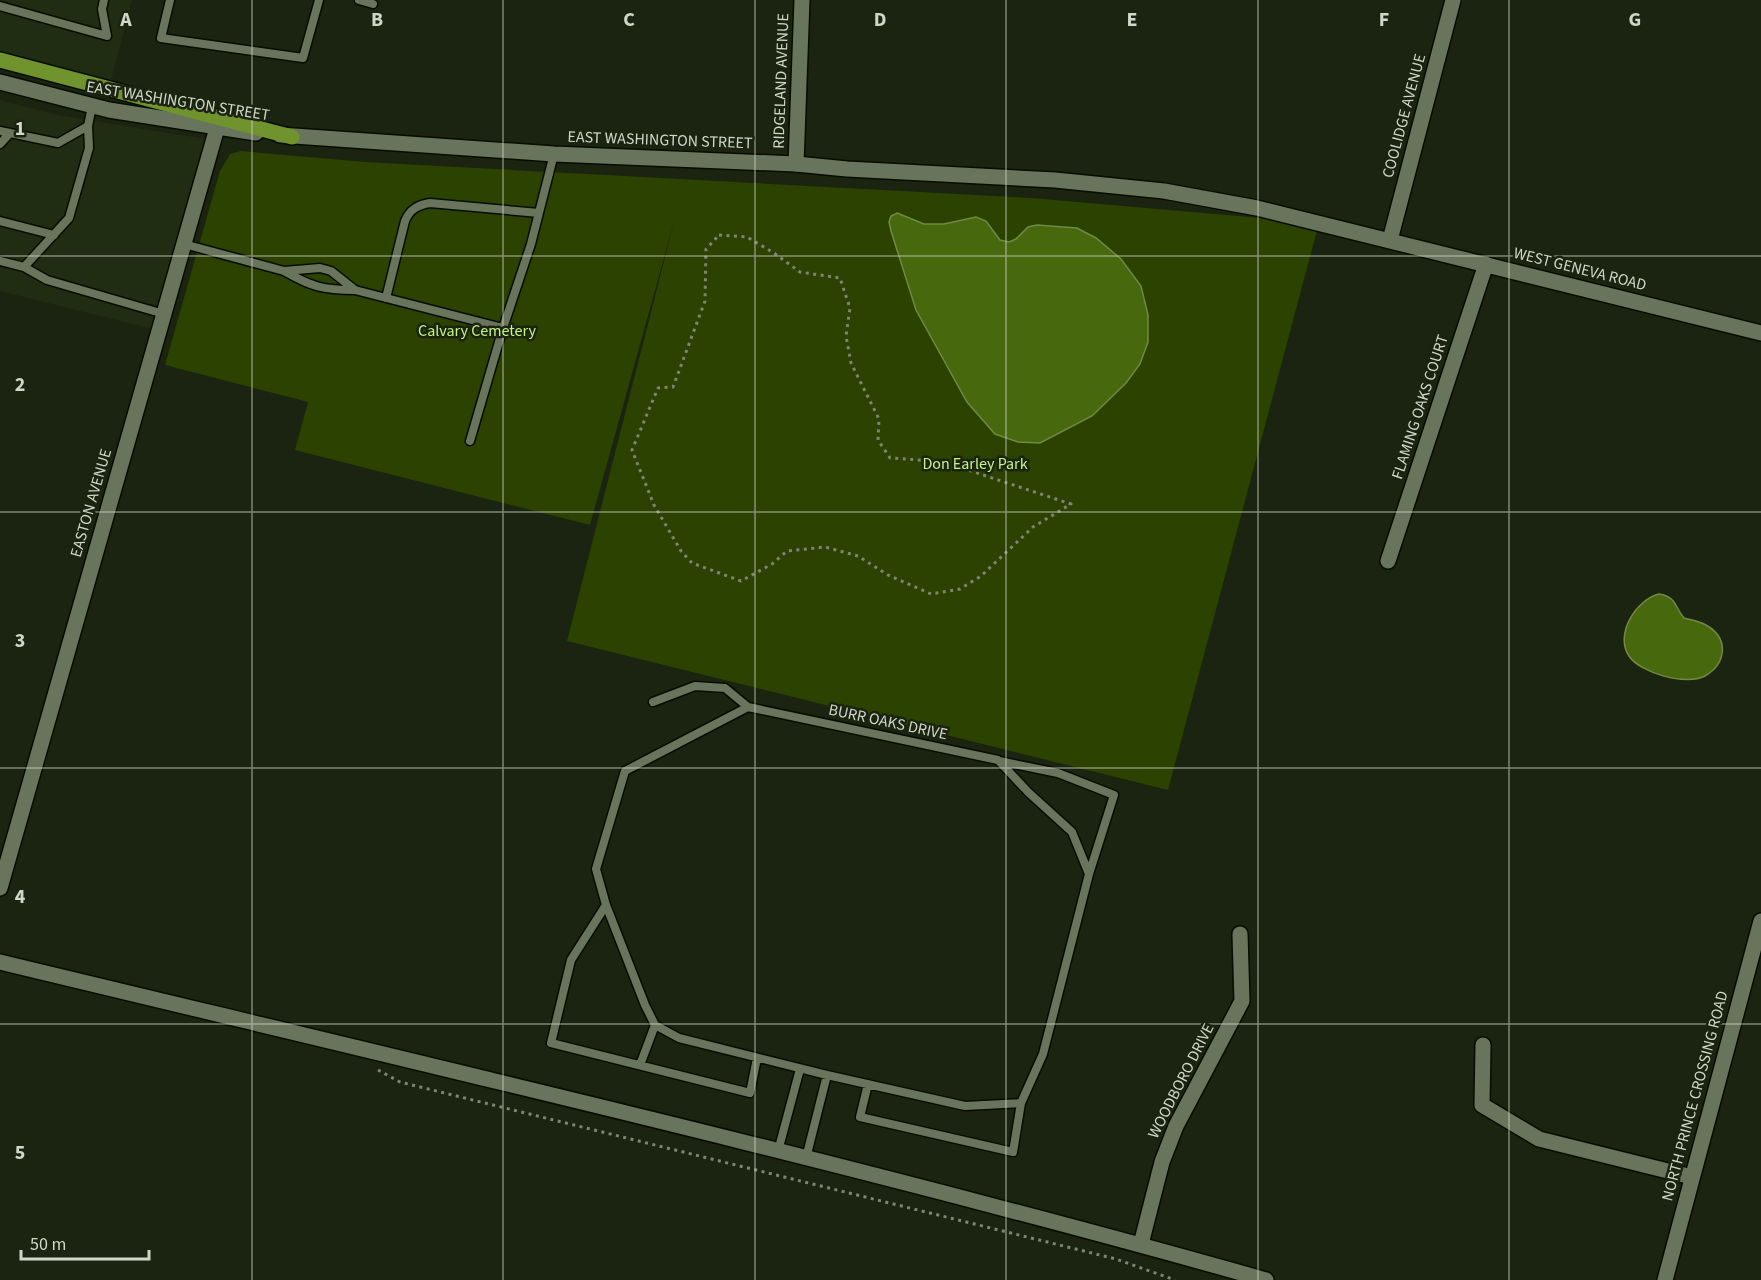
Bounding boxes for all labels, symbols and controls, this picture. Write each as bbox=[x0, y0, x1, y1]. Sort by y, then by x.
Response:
text: A bbox=[119, 6, 132, 34]
text: B bbox=[371, 6, 383, 34]
text: C bbox=[623, 6, 635, 34]
text: D bbox=[874, 6, 886, 34]
text: E bbox=[1127, 6, 1137, 34]
text: F bbox=[1379, 6, 1389, 34]
text: G bbox=[1629, 6, 1641, 34]
street label: RIDGELAND AVENUE bbox=[768, 13, 794, 149]
street label: COOLIDGE AVENUE bbox=[1377, 52, 1431, 180]
street label: EAST WASHINGTON STREET bbox=[85, 76, 272, 126]
text: 1 bbox=[15, 115, 25, 143]
street label: EAST WASHINGTON STREET bbox=[567, 126, 753, 154]
street label: WEST GENEVA ROAD bbox=[1511, 242, 1649, 296]
park label: Calvary Cemetery bbox=[418, 320, 536, 342]
street label: FLAMING OAKS COURT bbox=[1386, 332, 1454, 482]
text: 2 bbox=[15, 371, 25, 399]
street label: EASTON AVENUE bbox=[65, 446, 117, 560]
park label: Don Earley Park bbox=[922, 453, 1028, 475]
text: 3 bbox=[15, 627, 25, 655]
street label: BURR OAKS DRIVE bbox=[827, 699, 949, 745]
text: 4 bbox=[15, 883, 26, 911]
street label: NORTH PRINCE CROSSING ROAD bbox=[1656, 988, 1734, 1204]
street label: WOODBORO DRIVE bbox=[1143, 1020, 1219, 1142]
text: 5 bbox=[15, 1139, 25, 1167]
scale bar bbox=[21, 1223, 148, 1261]
text: 50 m bbox=[30, 1232, 66, 1257]

